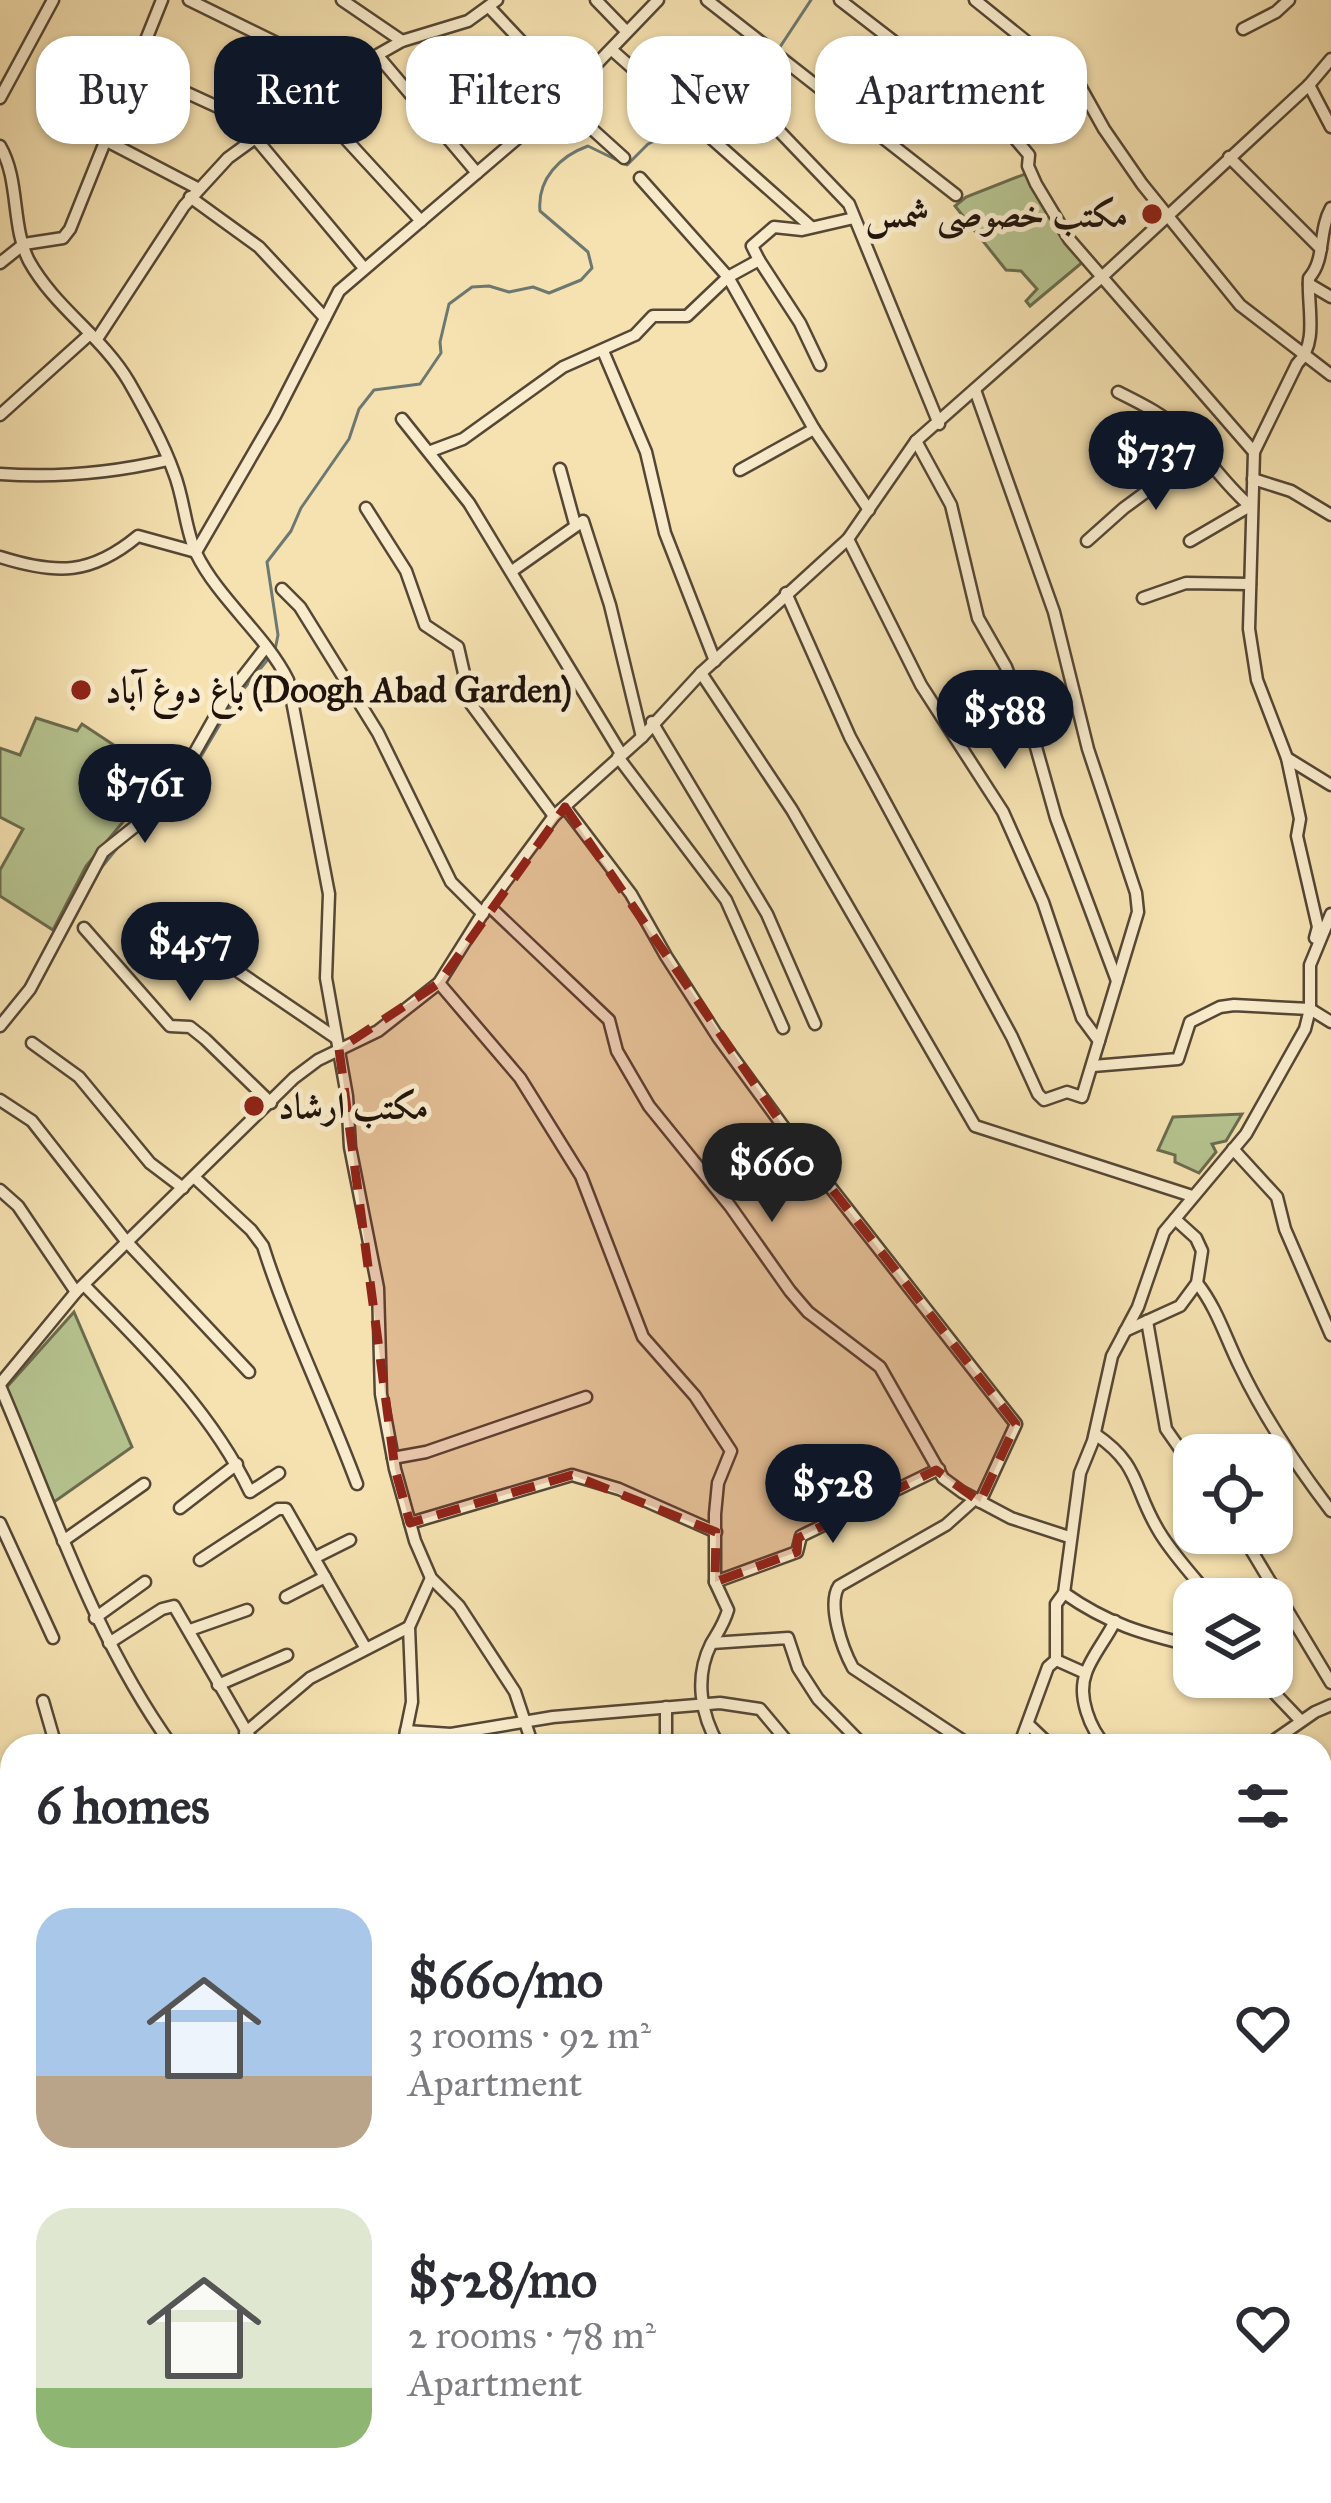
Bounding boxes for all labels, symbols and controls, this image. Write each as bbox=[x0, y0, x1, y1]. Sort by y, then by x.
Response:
chip: Buy bbox=[36, 36, 190, 144]
chip: Rent bbox=[214, 36, 382, 144]
chip: Filters bbox=[406, 36, 603, 144]
chip: New bbox=[627, 36, 791, 144]
chip: Apartment bbox=[815, 36, 1087, 144]
place label: مکتب خصوصی شمس bbox=[865, 192, 1128, 240]
marker: مکتب خصوصی شمس bbox=[1139, 201, 1165, 227]
pin: $737 bbox=[1085, 411, 1227, 513]
text: $737 bbox=[1116, 426, 1196, 474]
place label: باغ دوغ آباد (Doogh Abad Garden) bbox=[105, 668, 572, 719]
pin: $588 bbox=[934, 670, 1076, 772]
marker: باغ دوغ آباد (Doogh Abad Garden) bbox=[68, 677, 94, 703]
text: $588 bbox=[963, 685, 1047, 733]
pin: $761 bbox=[74, 744, 216, 846]
text: $761 bbox=[105, 759, 185, 807]
pin: $457 bbox=[119, 902, 261, 1004]
text: $457 bbox=[148, 917, 232, 965]
place label: مکتب ارشاد bbox=[278, 1084, 429, 1129]
marker: مکتب ارشاد bbox=[241, 1093, 267, 1119]
pin: $660 bbox=[701, 1123, 843, 1225]
text: $660 bbox=[729, 1138, 815, 1186]
map controls bbox=[1173, 1434, 1293, 1698]
button: locate bbox=[1173, 1434, 1293, 1554]
pin: $528 bbox=[762, 1444, 904, 1546]
text: $528 bbox=[792, 1459, 874, 1507]
button: layers bbox=[1173, 1578, 1293, 1698]
icon: filters bbox=[1230, 1773, 1296, 1839]
text: 6 homes bbox=[36, 1775, 210, 1837]
text: $660/mo bbox=[408, 1949, 603, 2011]
icon: home bbox=[132, 1956, 276, 2100]
icon: heart bbox=[1230, 1995, 1296, 2061]
text: 3 rooms · 92 m² bbox=[408, 2011, 651, 2059]
text: Apartment bbox=[408, 2059, 582, 2107]
text: $528/mo bbox=[408, 2249, 597, 2311]
icon: home bbox=[132, 2256, 276, 2400]
icon: heart bbox=[1230, 2295, 1296, 2361]
text: 2 rooms · 78 m² bbox=[408, 2311, 656, 2359]
text: Apartment bbox=[408, 2359, 582, 2407]

